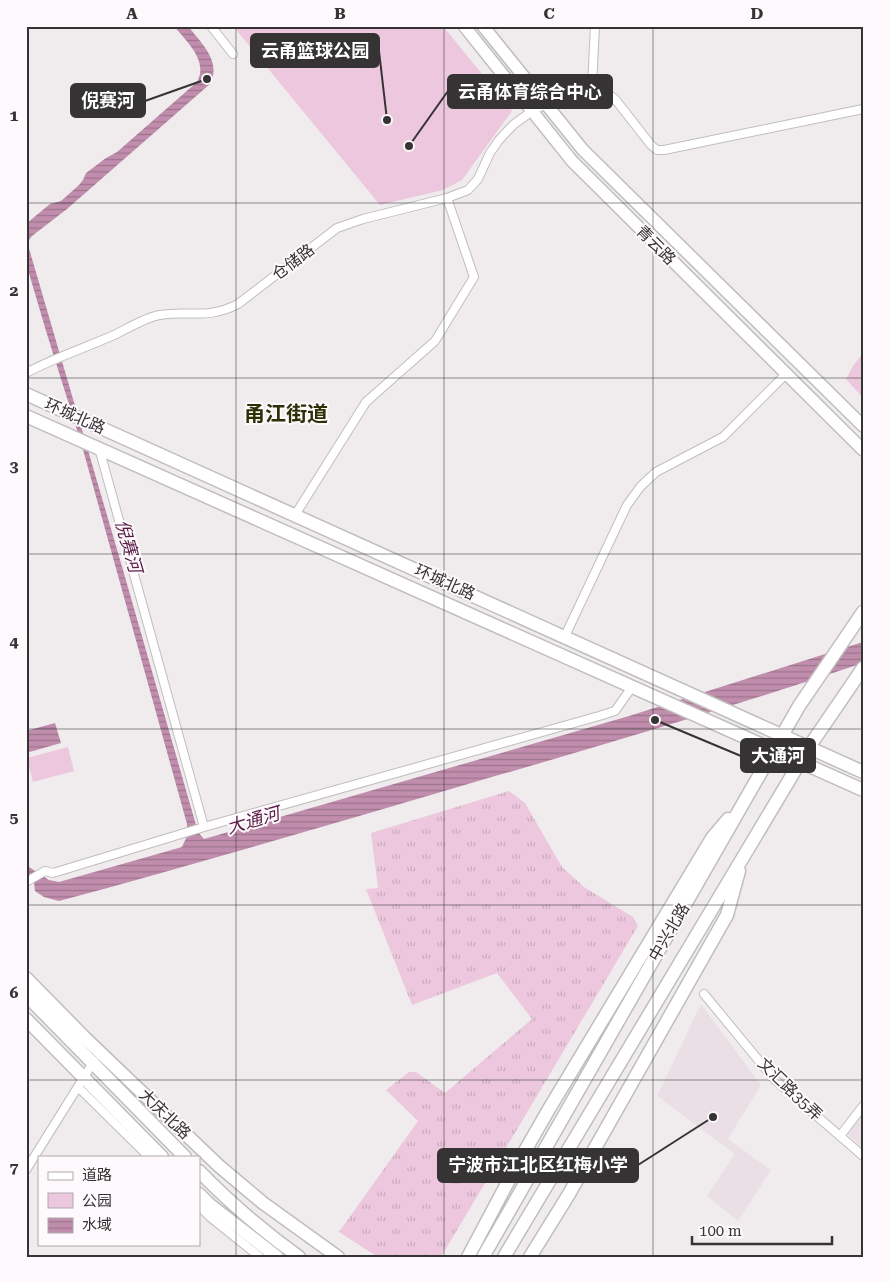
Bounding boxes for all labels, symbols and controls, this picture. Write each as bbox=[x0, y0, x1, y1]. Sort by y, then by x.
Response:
text: A bbox=[126, 4, 138, 23]
text: B bbox=[334, 4, 346, 23]
text: C bbox=[543, 4, 555, 23]
text: D bbox=[751, 4, 764, 23]
callout: 云甬篮球公园 bbox=[251, 34, 379, 67]
text: 云甬篮球公园 bbox=[261, 40, 369, 61]
callout: 云甬体育综合中心 bbox=[448, 75, 612, 108]
text: 云甬体育综合中心 bbox=[458, 81, 602, 102]
callout: 倪赛河 bbox=[71, 84, 145, 117]
text: 倪赛河 bbox=[81, 90, 135, 111]
text: 1 bbox=[10, 106, 19, 125]
street label: 青云路 bbox=[632, 221, 680, 269]
street label: 仓储路 bbox=[268, 240, 318, 284]
text: 2 bbox=[10, 281, 19, 300]
street label: 环城北路 bbox=[42, 394, 108, 438]
district label: 甬江街道 bbox=[244, 402, 328, 426]
text: 3 bbox=[10, 457, 19, 476]
water label: 倪赛河 bbox=[111, 517, 147, 578]
street label: 环城北路 bbox=[412, 560, 478, 604]
text: 4 bbox=[10, 632, 19, 651]
callout: 大通河 bbox=[741, 739, 815, 772]
text: 大通河 bbox=[751, 745, 805, 766]
water label: 大通河 bbox=[224, 802, 285, 838]
text: 5 bbox=[10, 808, 19, 827]
street label: 中兴北路 bbox=[645, 900, 693, 964]
text: 6 bbox=[10, 983, 19, 1002]
street label: 文汇路35弄 bbox=[754, 1054, 826, 1124]
street label: 大庆北路 bbox=[135, 1085, 195, 1143]
callout: 宁波市江北区红梅小学 bbox=[438, 1149, 638, 1182]
text: 宁波市江北区红梅小学 bbox=[448, 1154, 628, 1175]
legend bbox=[38, 1156, 200, 1246]
text: 7 bbox=[10, 1158, 19, 1177]
text: 道路 bbox=[82, 1166, 112, 1184]
text: 公园 bbox=[82, 1192, 112, 1210]
scale bar bbox=[692, 1213, 832, 1245]
text: 水域 bbox=[82, 1216, 112, 1234]
text: 100 m bbox=[699, 1222, 742, 1240]

